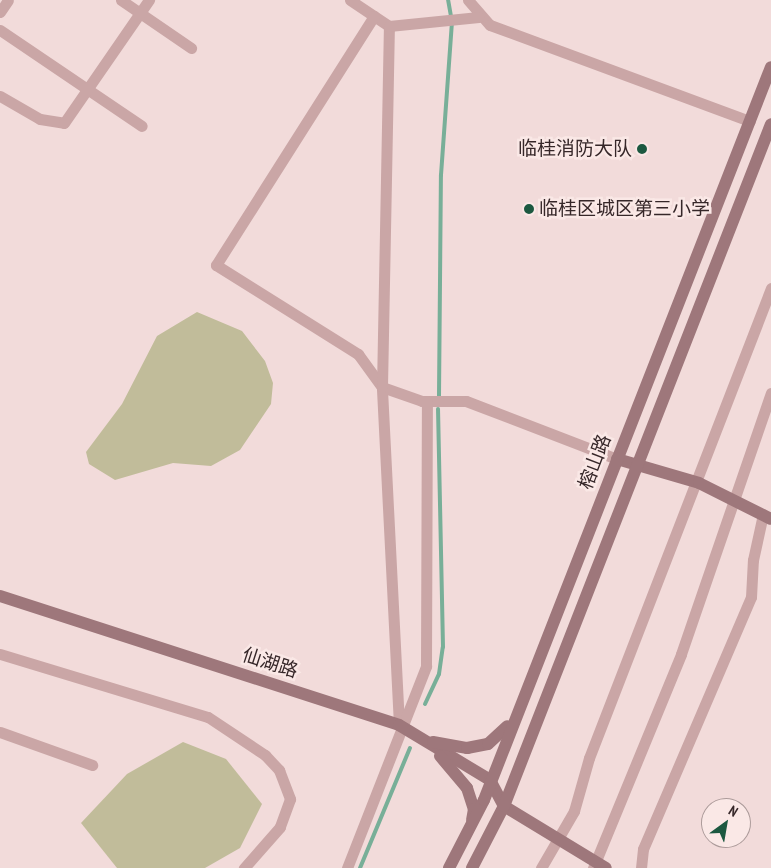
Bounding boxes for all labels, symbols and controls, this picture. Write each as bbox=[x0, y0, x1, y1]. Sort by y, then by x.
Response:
place label: 临桂消防大队 bbox=[518, 138, 632, 160]
marker: 临桂消防大队 bbox=[636, 143, 648, 155]
place label: 临桂区城区第三小学 bbox=[539, 198, 710, 220]
marker: 临桂区城区第三小学 bbox=[523, 203, 535, 215]
street label: 榕山路 bbox=[574, 431, 616, 493]
street label: 仙湖路 bbox=[239, 643, 301, 683]
north arrow bbox=[701, 798, 751, 848]
text: N bbox=[725, 801, 741, 821]

